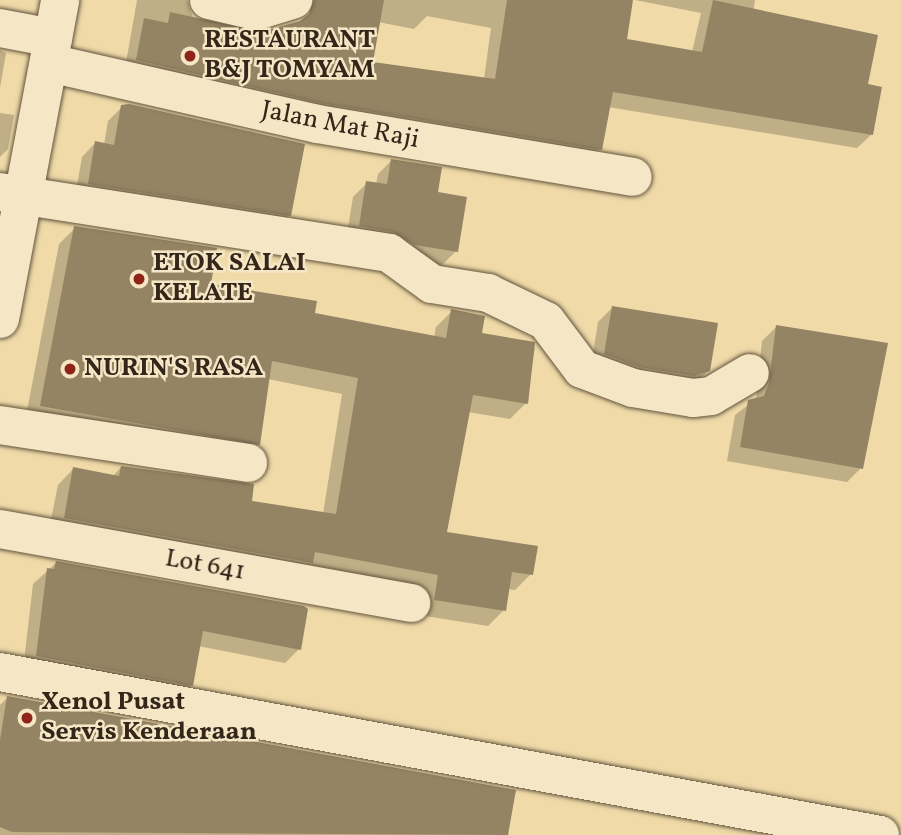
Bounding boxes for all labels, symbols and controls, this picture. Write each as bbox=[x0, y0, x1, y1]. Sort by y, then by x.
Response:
place label: RESTAURANT B&J TOMYAM bbox=[204, 25, 375, 86]
marker: RESTAURANT B&J TOMYAM bbox=[182, 48, 198, 64]
street label: Jalan Mat Raji bbox=[259, 95, 421, 157]
place label: ETOK SALAI KELATE bbox=[153, 248, 306, 310]
marker: ETOK SALAI KELATE bbox=[131, 271, 147, 287]
place label: NURIN'S RASA bbox=[84, 353, 263, 385]
marker: NURIN'S RASA bbox=[62, 361, 78, 377]
street label: Lot 641 bbox=[163, 544, 247, 588]
place label: Xenol Pusat Servis Kenderaan bbox=[41, 687, 257, 748]
marker: Xenol Pusat Servis Kenderaan bbox=[19, 710, 35, 726]

